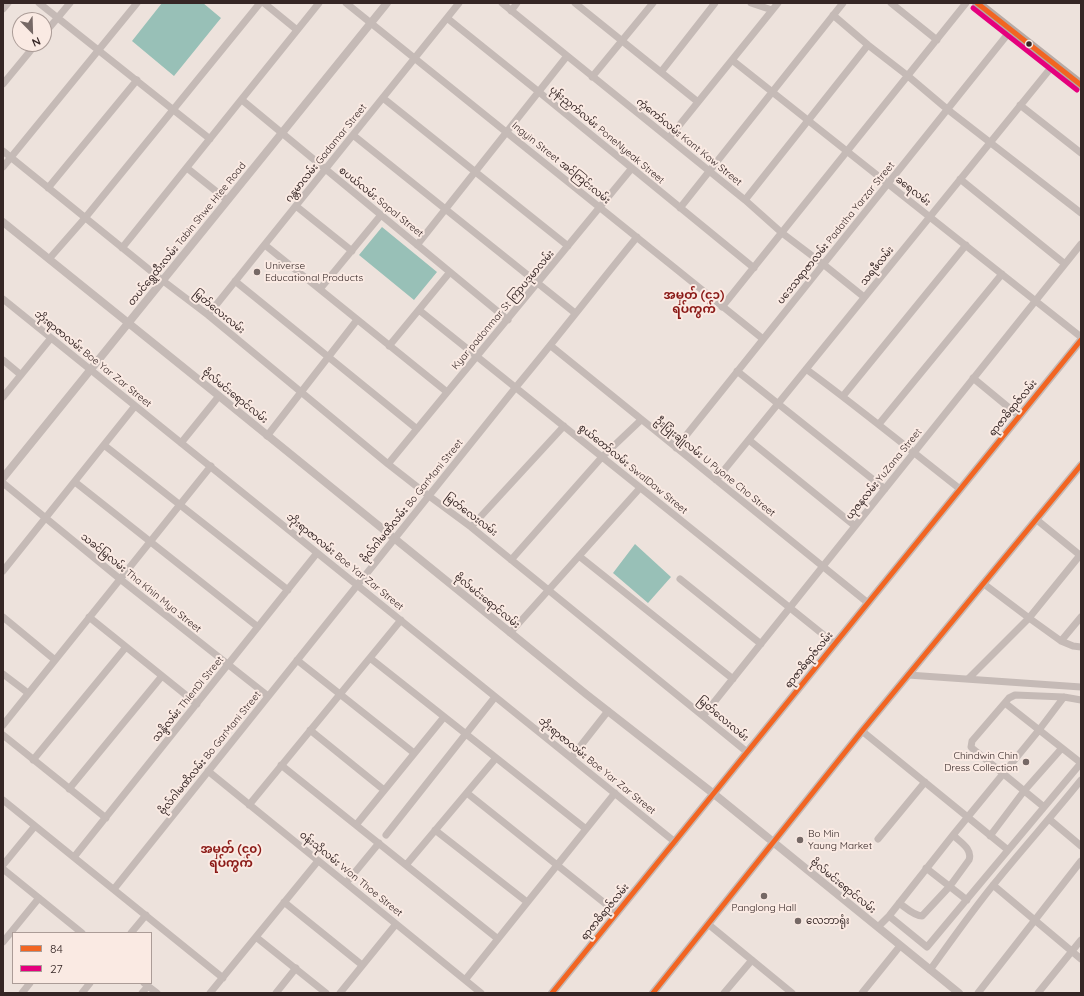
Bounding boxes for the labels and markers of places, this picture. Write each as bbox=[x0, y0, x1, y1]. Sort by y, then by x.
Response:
unlabelled marker bbox=[1024, 39, 1034, 49]
place label: Universe Educational Products bbox=[265, 260, 363, 284]
marker: Universe Educational Products bbox=[252, 267, 262, 277]
place label: Chindwin Chin Dress Collection bbox=[944, 750, 1018, 774]
marker: Chindwin Chin Dress Collection bbox=[1021, 757, 1031, 767]
place label: Bo Min Yaung Market bbox=[808, 828, 872, 852]
marker: Bo Min Yaung Market bbox=[795, 835, 805, 845]
marker: Panglong Hall bbox=[759, 891, 769, 901]
place label: Panglong Hall bbox=[732, 902, 796, 914]
place label: လေဘာရုံး bbox=[806, 915, 849, 927]
marker: လေဘာရုံး bbox=[793, 916, 803, 926]

